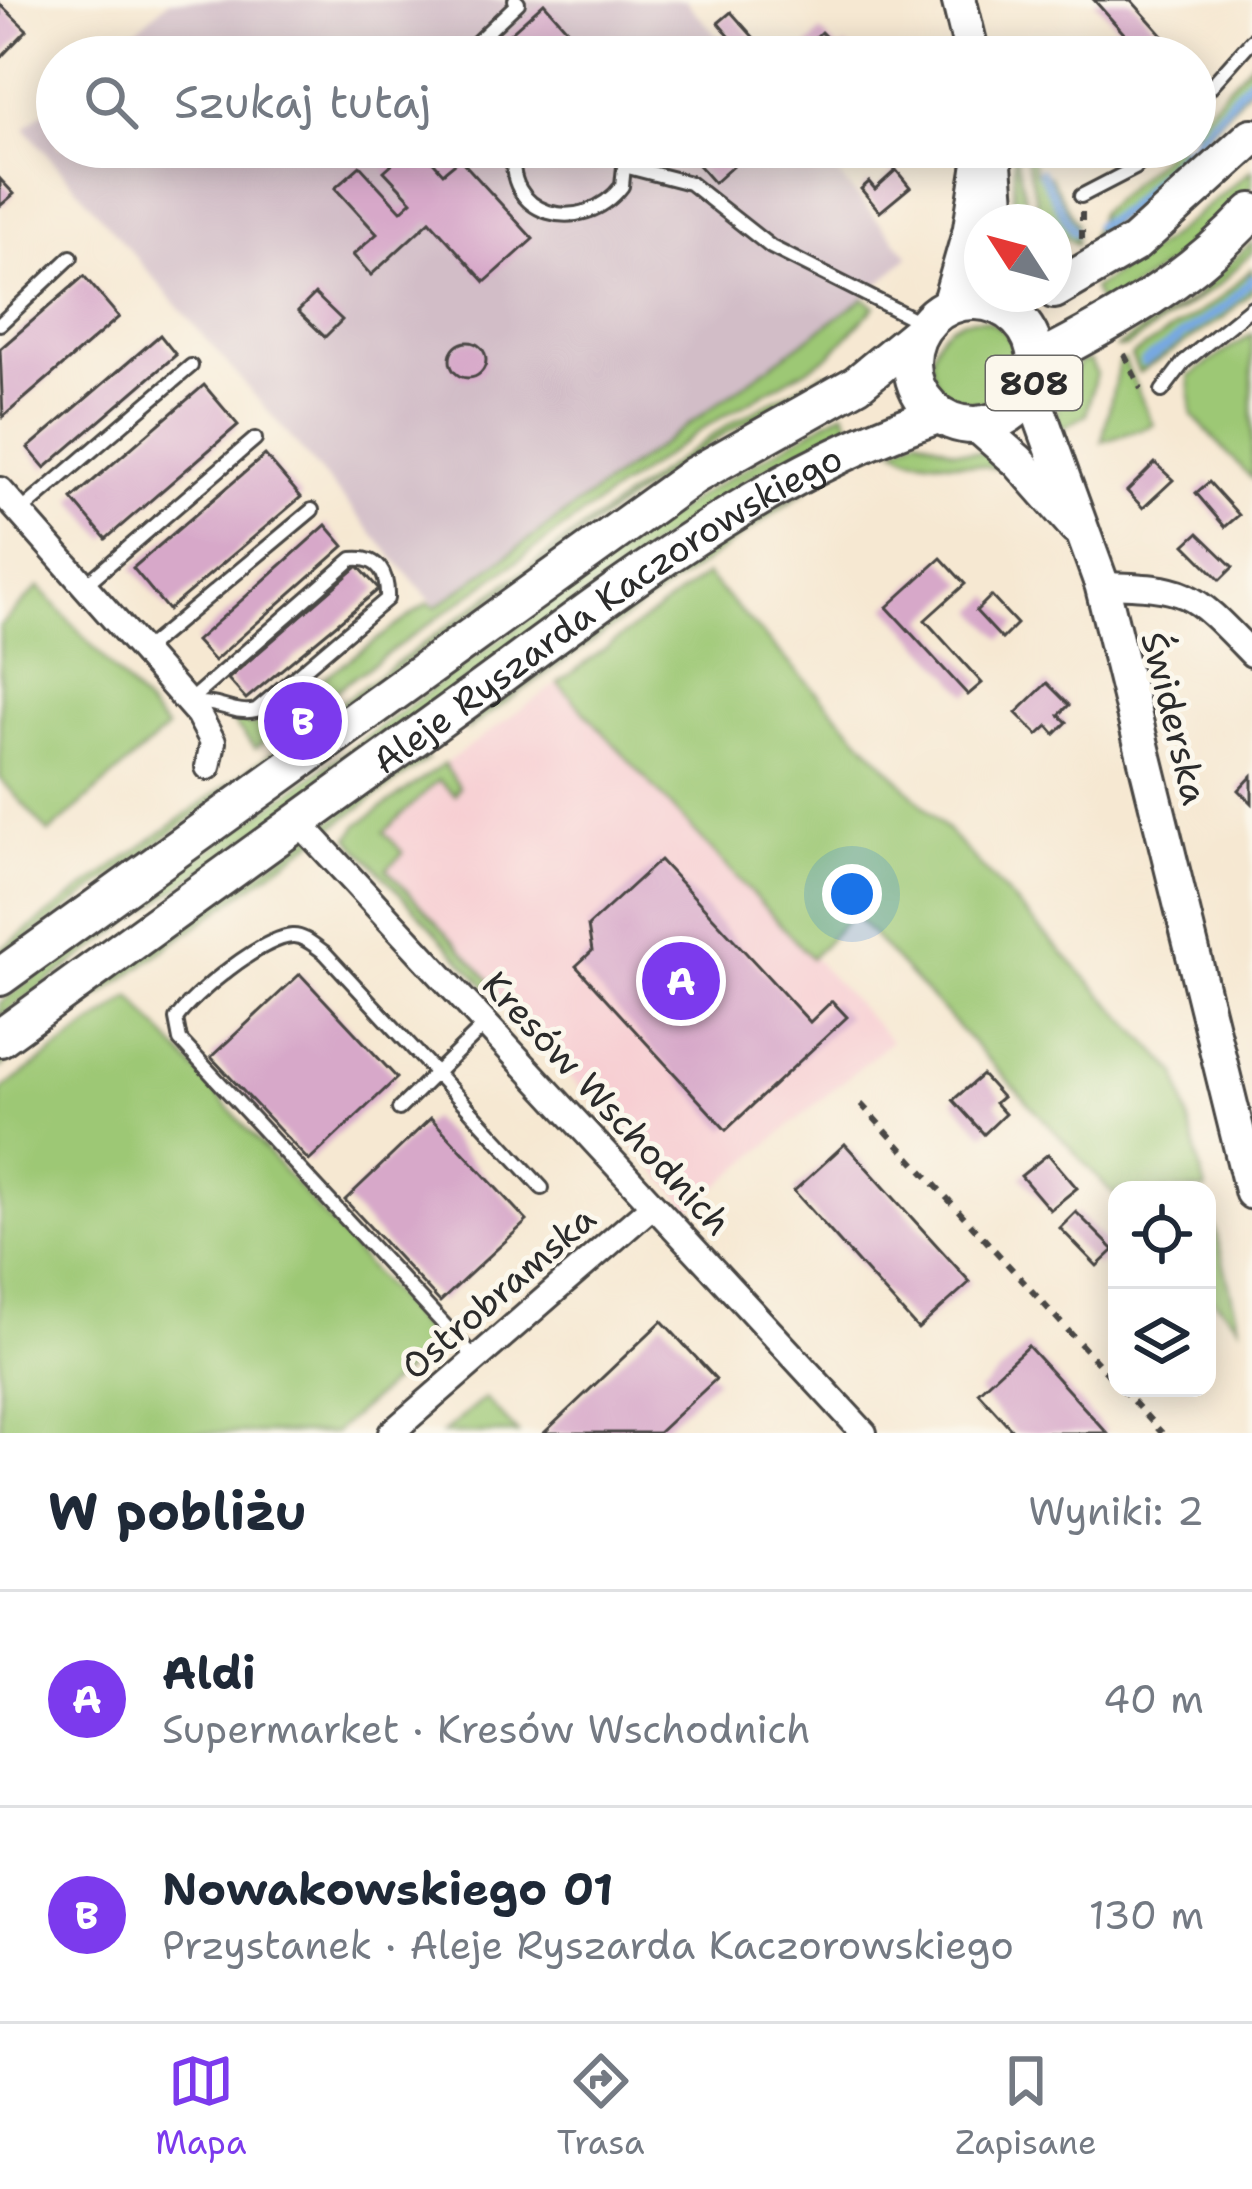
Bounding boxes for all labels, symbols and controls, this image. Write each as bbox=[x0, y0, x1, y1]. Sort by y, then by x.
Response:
search box bbox=[36, 36, 1216, 168]
icon: search bbox=[78, 69, 144, 135]
text: Szukaj tutaj bbox=[174, 72, 431, 132]
north arrow bbox=[964, 204, 1072, 312]
road number: 808 bbox=[986, 356, 1082, 410]
street label: Aleje Ryszarda Kaczorowskiego bbox=[363, 433, 850, 785]
street label: Świderska bbox=[1129, 627, 1220, 810]
pin: B bbox=[264, 676, 342, 766]
your location bbox=[822, 864, 882, 924]
pin: A bbox=[642, 936, 720, 1026]
street label: Kresów Wschodnich bbox=[471, 961, 742, 1246]
map controls bbox=[1108, 1181, 1216, 1397]
button: locate bbox=[1108, 1181, 1216, 1289]
street label: Ostrobramska bbox=[391, 1194, 606, 1390]
button: layers bbox=[1108, 1289, 1216, 1397]
text: W pobliżu bbox=[48, 1477, 307, 1545]
text: Wyniki: 2 bbox=[1028, 1485, 1204, 1537]
text: Aldi bbox=[162, 1643, 256, 1703]
text: A bbox=[72, 1673, 102, 1725]
text: 40 m bbox=[1103, 1673, 1204, 1725]
text: Supermarket · Kresów Wschodnich bbox=[162, 1703, 811, 1755]
text: Nowakowskiego 01 bbox=[162, 1859, 614, 1919]
text: B bbox=[75, 1889, 99, 1941]
text: 130 m bbox=[1089, 1889, 1204, 1941]
text: Przystanek · Aleje Ryszarda Kaczorowskiego bbox=[162, 1919, 1014, 1971]
tab: Mapa bbox=[155, 2048, 246, 2165]
tab: Trasa bbox=[557, 2048, 645, 2165]
tab: Zapisane bbox=[955, 2048, 1097, 2165]

